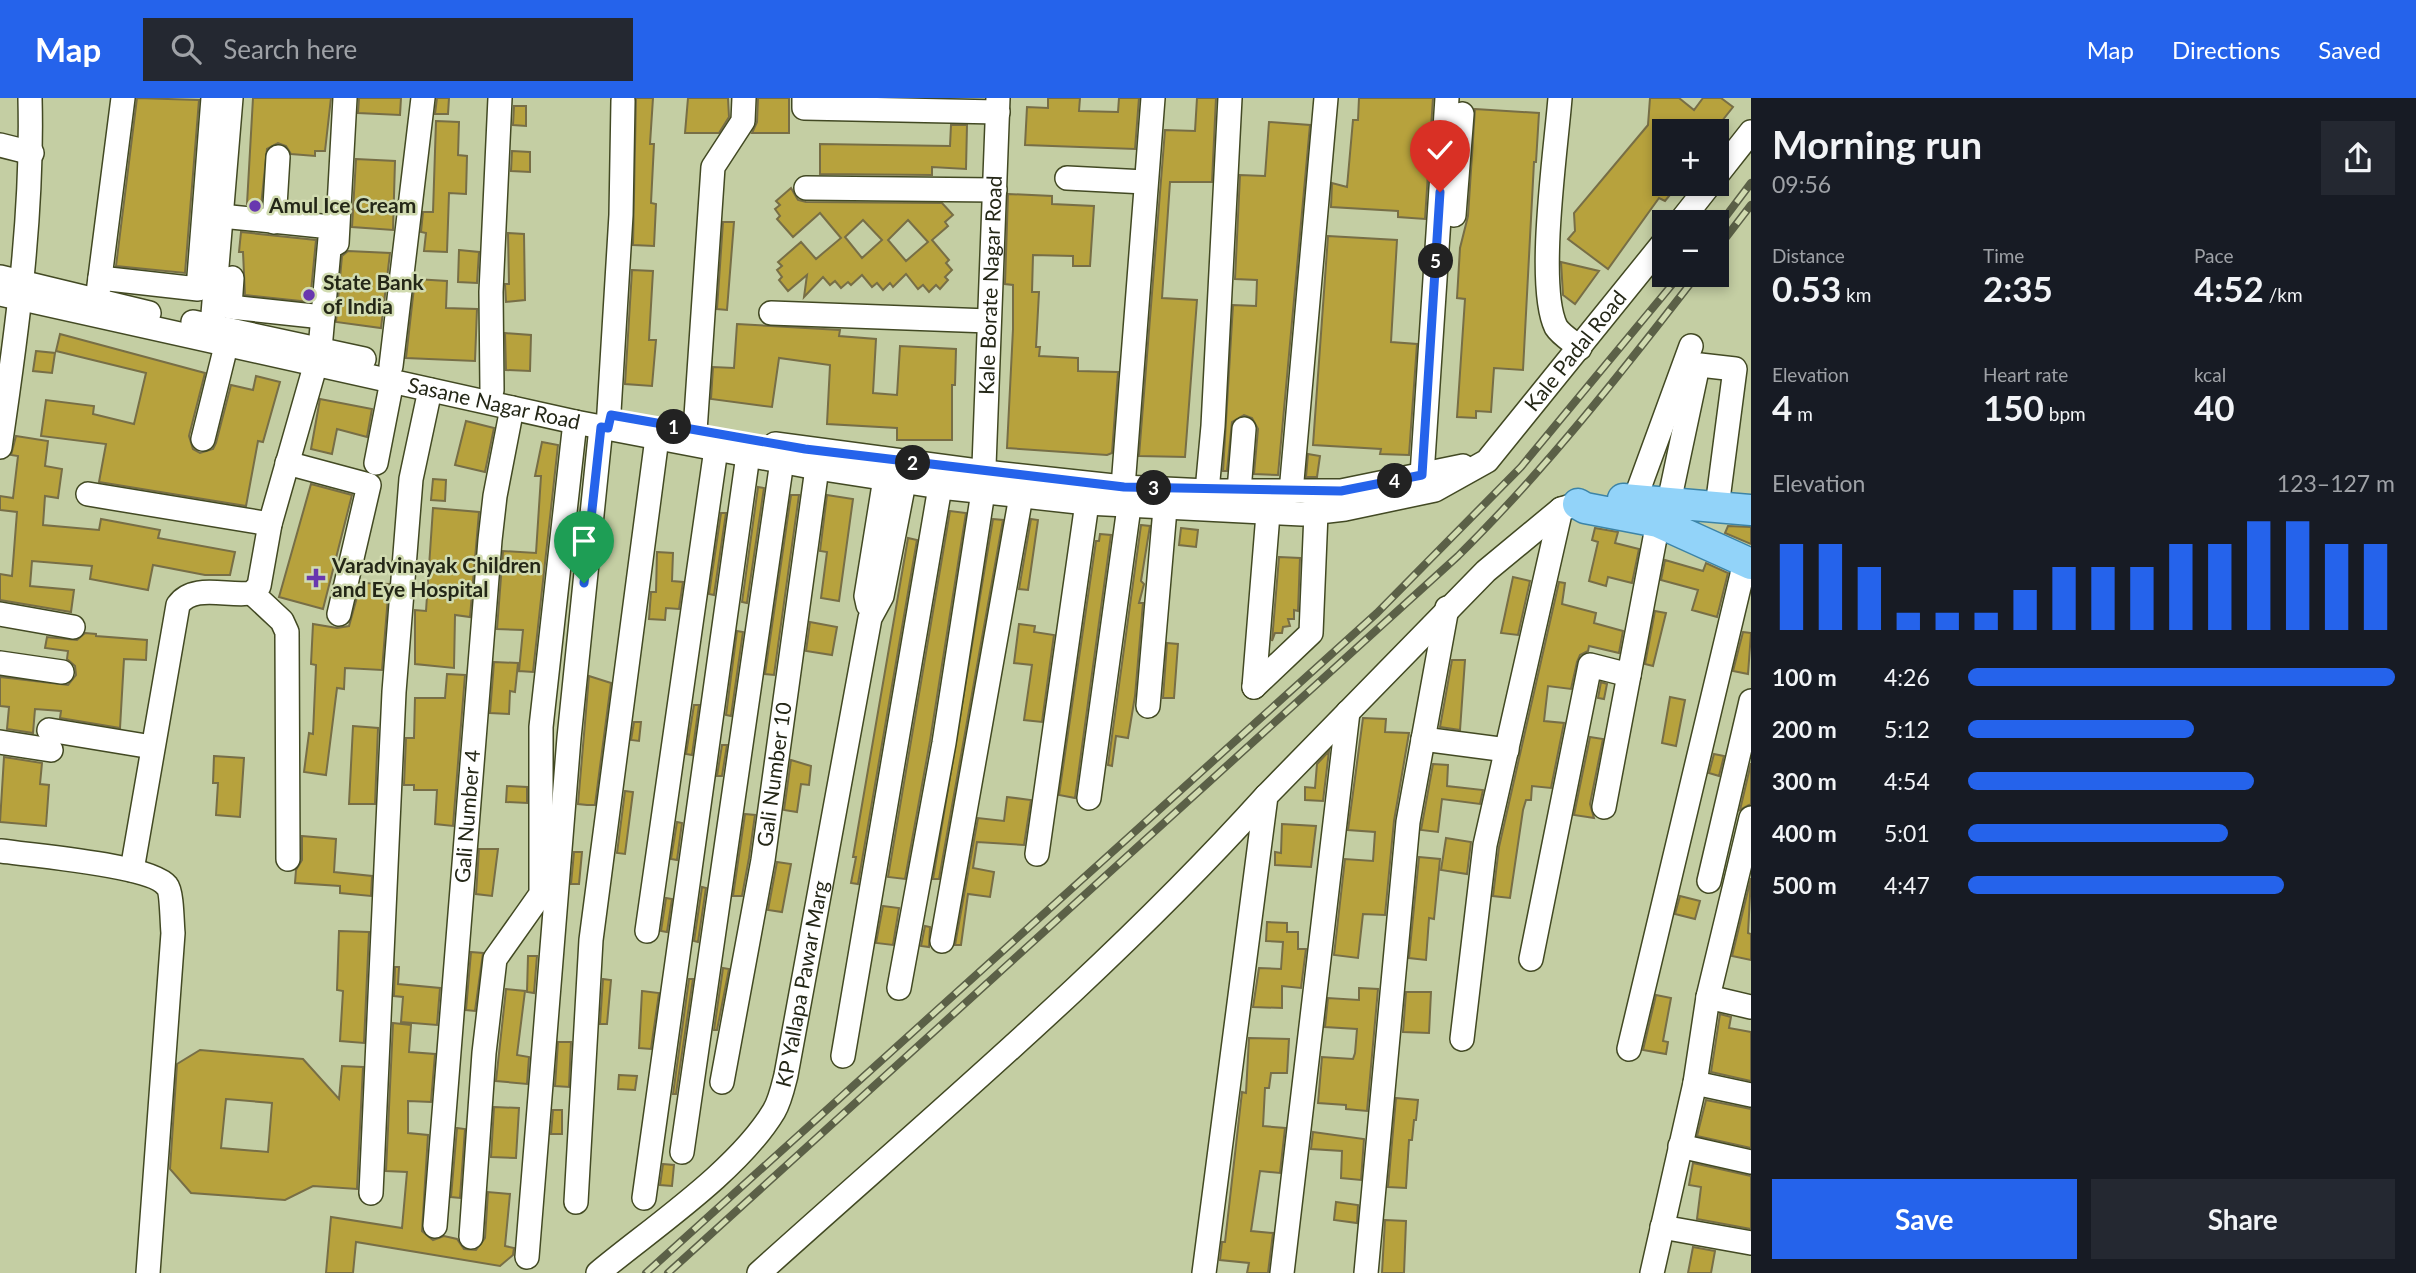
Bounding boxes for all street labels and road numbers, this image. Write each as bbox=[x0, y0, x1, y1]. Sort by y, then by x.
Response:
street label: Kale Borate Nagar Road bbox=[973, 175, 1006, 395]
street label: Kale Padal Road bbox=[1518, 285, 1631, 416]
street label: Sasane Nagar Road bbox=[406, 371, 583, 434]
street label: Gali Number 10 bbox=[751, 700, 796, 848]
street label: Gali Number 4 bbox=[449, 749, 484, 884]
street label: KP Yallapa Pawar Marg bbox=[769, 878, 833, 1089]

